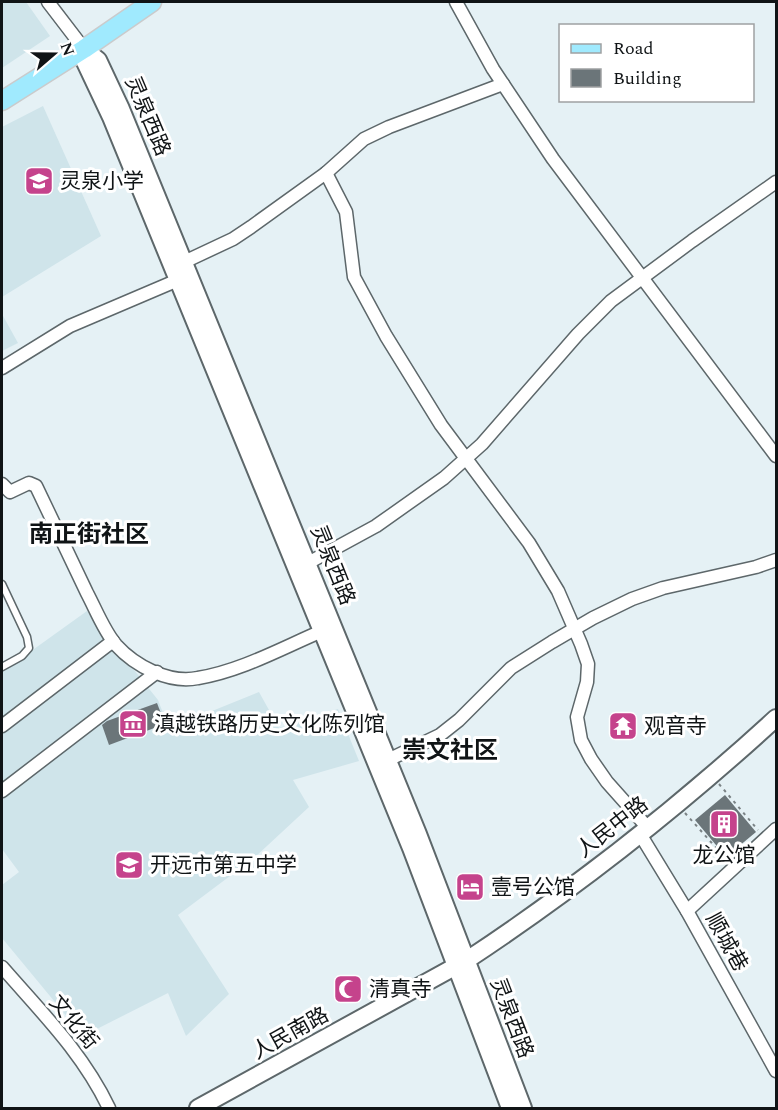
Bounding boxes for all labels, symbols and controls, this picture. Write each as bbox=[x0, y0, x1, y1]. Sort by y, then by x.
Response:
north arrow bbox=[24, 24, 84, 84]
legend bbox=[559, 24, 754, 102]
text: Road bbox=[613, 35, 654, 62]
text: N bbox=[54, 39, 81, 59]
text: Building bbox=[613, 65, 682, 92]
street label: 灵泉西路 bbox=[116, 71, 178, 161]
school or university icon: 灵泉小学 bbox=[23, 165, 55, 197]
place label: 灵泉小学 bbox=[60, 166, 144, 198]
district label: 南正街社区 bbox=[29, 517, 149, 553]
street label: 灵泉西路 bbox=[302, 520, 363, 610]
museum icon: 滇越铁路历史文化陈列馆 bbox=[117, 708, 149, 740]
place label: 滇越铁路历史文化陈列馆 bbox=[154, 709, 385, 741]
temple icon: 观音寺 bbox=[607, 710, 639, 742]
place label: 观音寺 bbox=[644, 711, 707, 743]
district label: 崇文社区 bbox=[402, 733, 498, 769]
street label: 人民中路 bbox=[570, 789, 656, 866]
building icon: 龙公馆 bbox=[708, 808, 740, 840]
place label: 龙公馆 bbox=[693, 840, 756, 872]
school or university icon: 开远市第五中学 bbox=[113, 849, 145, 881]
place label: 开远市第五中学 bbox=[150, 850, 297, 882]
hotel icon: 壹号公馆 bbox=[454, 871, 486, 903]
place label: 壹号公馆 bbox=[491, 872, 575, 904]
street label: 顺城巷 bbox=[697, 907, 755, 978]
mosque icon: 清真寺 bbox=[332, 973, 364, 1005]
street label: 灵泉西路 bbox=[481, 973, 541, 1063]
place label: 清真寺 bbox=[369, 974, 432, 1006]
street label: 文化街 bbox=[41, 988, 106, 1057]
street label: 人民南路 bbox=[246, 1000, 335, 1068]

